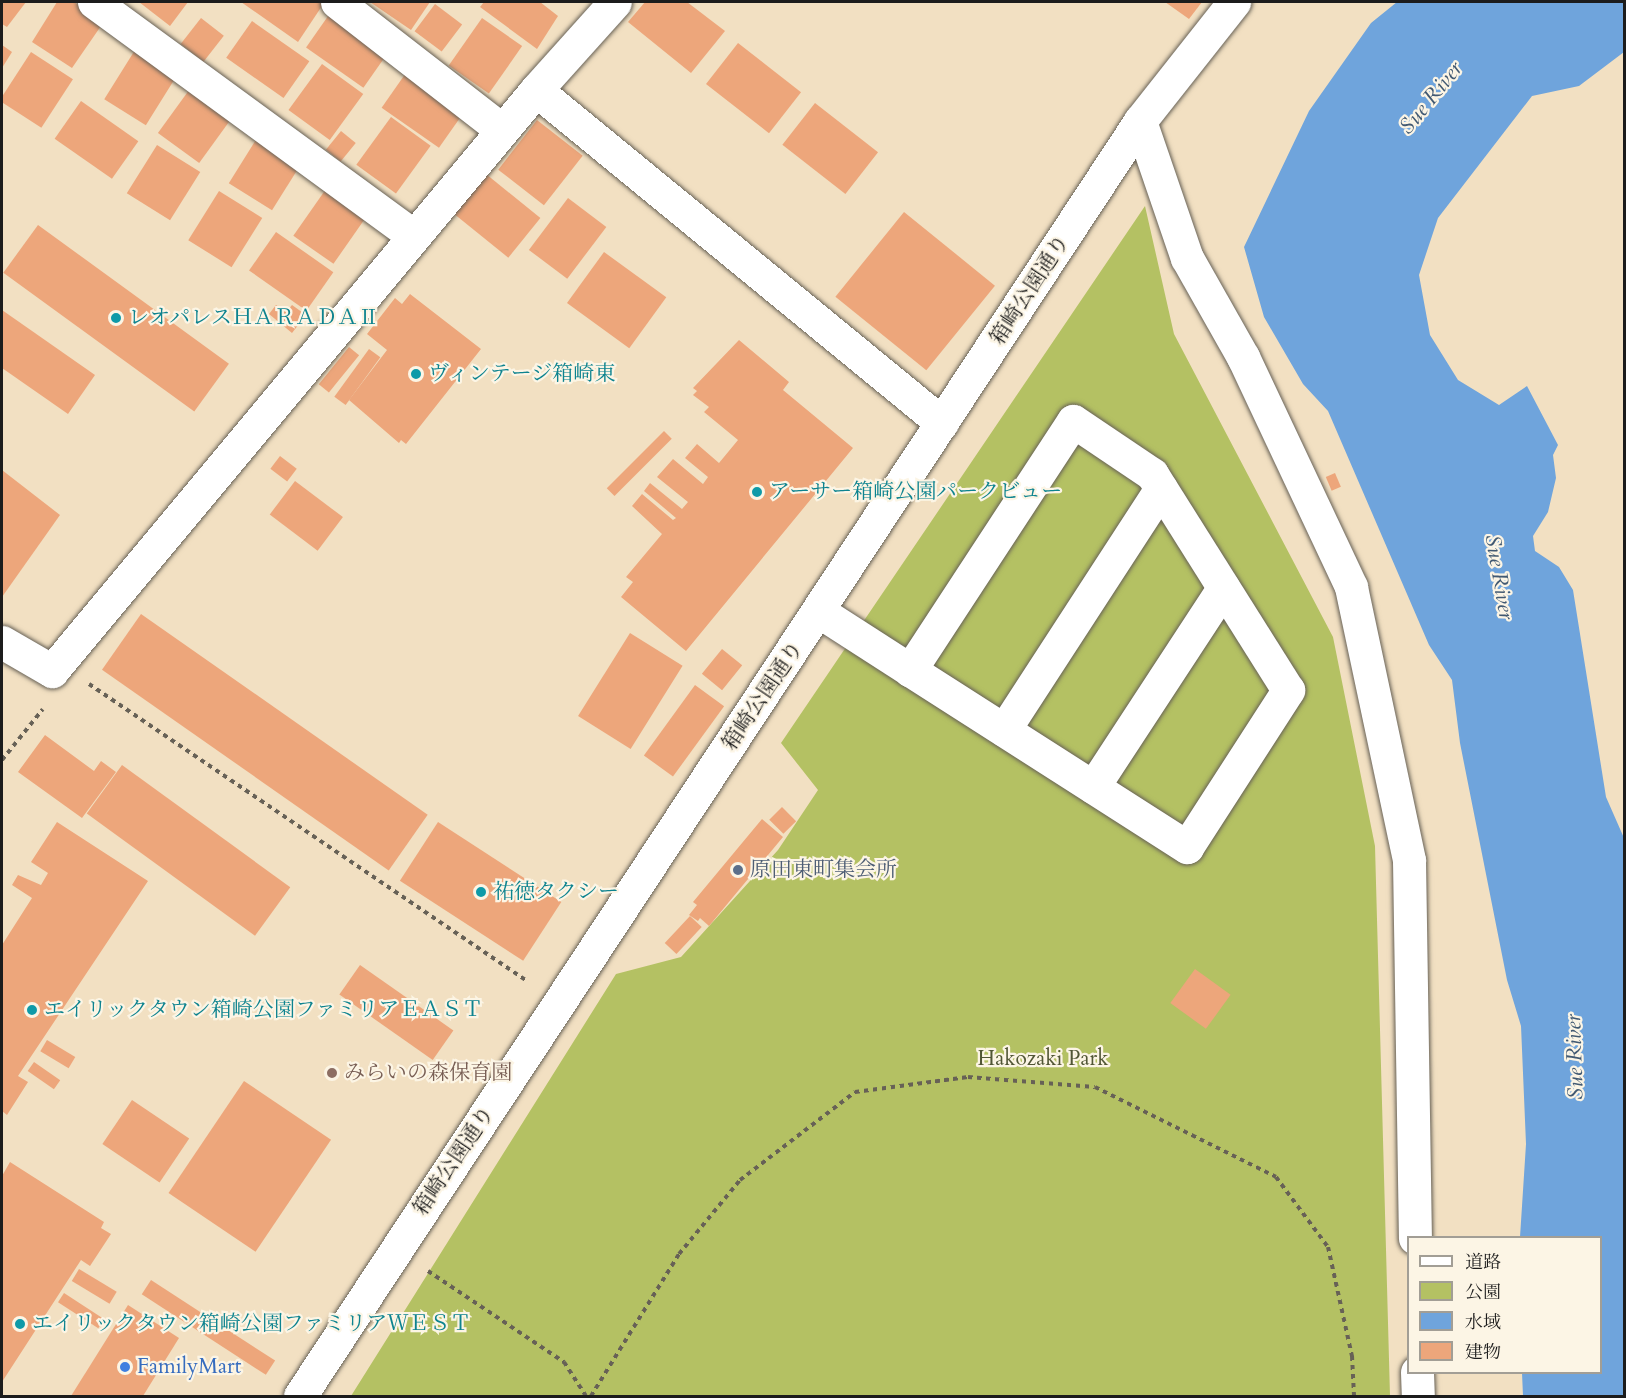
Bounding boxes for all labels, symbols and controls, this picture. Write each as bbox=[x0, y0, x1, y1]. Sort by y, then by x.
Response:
water label: Sue River bbox=[1394, 56, 1468, 140]
street label: 箱崎公園通り bbox=[985, 230, 1075, 350]
place label: レオパレスＨＡＲＡＤＡⅡ bbox=[128, 305, 380, 331]
marker: レオパレスＨＡＲＡＤＡⅡ bbox=[109, 311, 123, 325]
place label: ヴィンテージ箱崎東 bbox=[428, 361, 617, 387]
marker: ヴィンテージ箱崎東 bbox=[409, 367, 423, 381]
place label: アーサー箱崎公園パークビュー bbox=[769, 479, 1062, 505]
marker: アーサー箱崎公園パークビュー bbox=[750, 485, 764, 499]
water label: Sue River bbox=[1479, 533, 1519, 621]
street label: 箱崎公園通り bbox=[717, 637, 809, 755]
place label: 原田東町集会所 bbox=[750, 857, 897, 883]
marker: 原田東町集会所 bbox=[731, 863, 745, 877]
place label: 祐徳タクシー bbox=[493, 879, 619, 905]
marker: 祐徳タクシー bbox=[474, 885, 488, 899]
place label: エイリックタウン箱崎公園ファミリアＥＡＳＴ bbox=[44, 997, 485, 1023]
marker: エイリックタウン箱崎公園ファミリアＥＡＳＴ bbox=[25, 1003, 39, 1017]
water label: Sue River bbox=[1560, 1014, 1590, 1100]
park label: Hakozaki Park bbox=[978, 1046, 1108, 1072]
place label: みらいの森保育園 bbox=[344, 1060, 512, 1086]
marker: みらいの森保育園 bbox=[325, 1066, 339, 1080]
street label: 箱崎公園通り bbox=[408, 1102, 500, 1220]
legend bbox=[1407, 1236, 1602, 1374]
text: 道路 bbox=[1465, 1250, 1501, 1275]
text: 公園 bbox=[1465, 1280, 1501, 1305]
text: 水域 bbox=[1465, 1310, 1501, 1335]
place label: エイリックタウン箱崎公園ファミリアＷＥＳＴ bbox=[32, 1311, 473, 1337]
marker: エイリックタウン箱崎公園ファミリアＷＥＳＴ bbox=[13, 1317, 27, 1331]
text: 建物 bbox=[1465, 1340, 1501, 1365]
place label: FamilyMart bbox=[137, 1354, 241, 1380]
marker: FamilyMart bbox=[118, 1360, 132, 1374]

